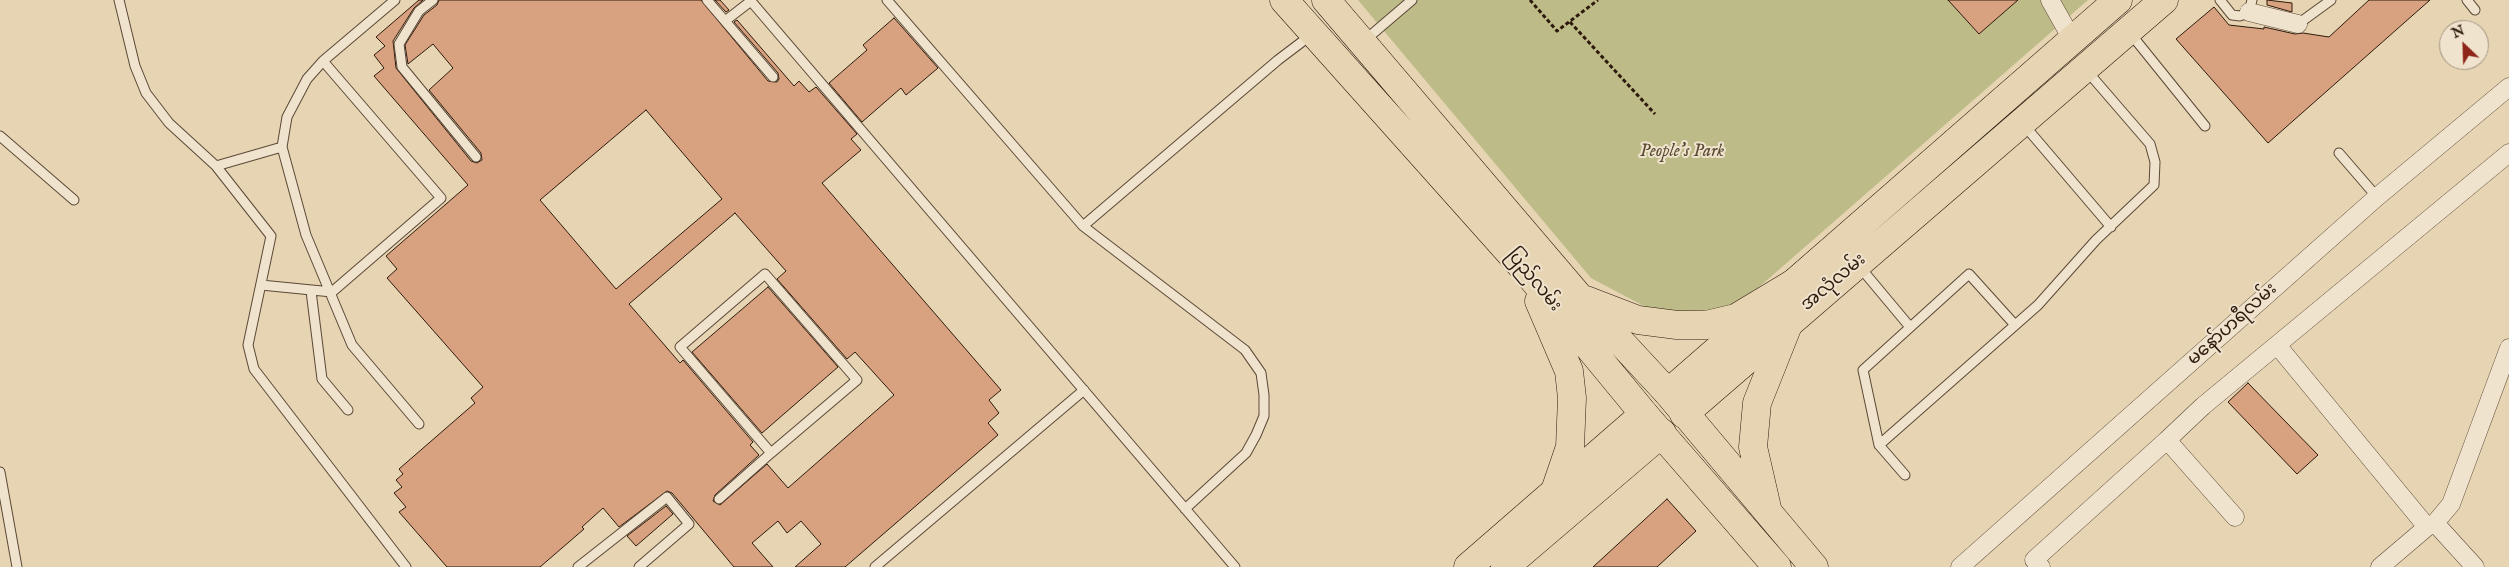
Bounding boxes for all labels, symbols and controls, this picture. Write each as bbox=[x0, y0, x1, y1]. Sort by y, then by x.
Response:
north arrow bbox=[2439, 20, 2489, 70]
text: N bbox=[2449, 22, 2468, 43]
park label: People's Park bbox=[1640, 141, 1724, 163]
street label: ပြည်လမ်း bbox=[1501, 245, 1565, 317]
street label: အလုံလမ်း bbox=[1797, 250, 1871, 316]
street label: မနော်ဟရီလမ်း bbox=[2184, 279, 2282, 371]

